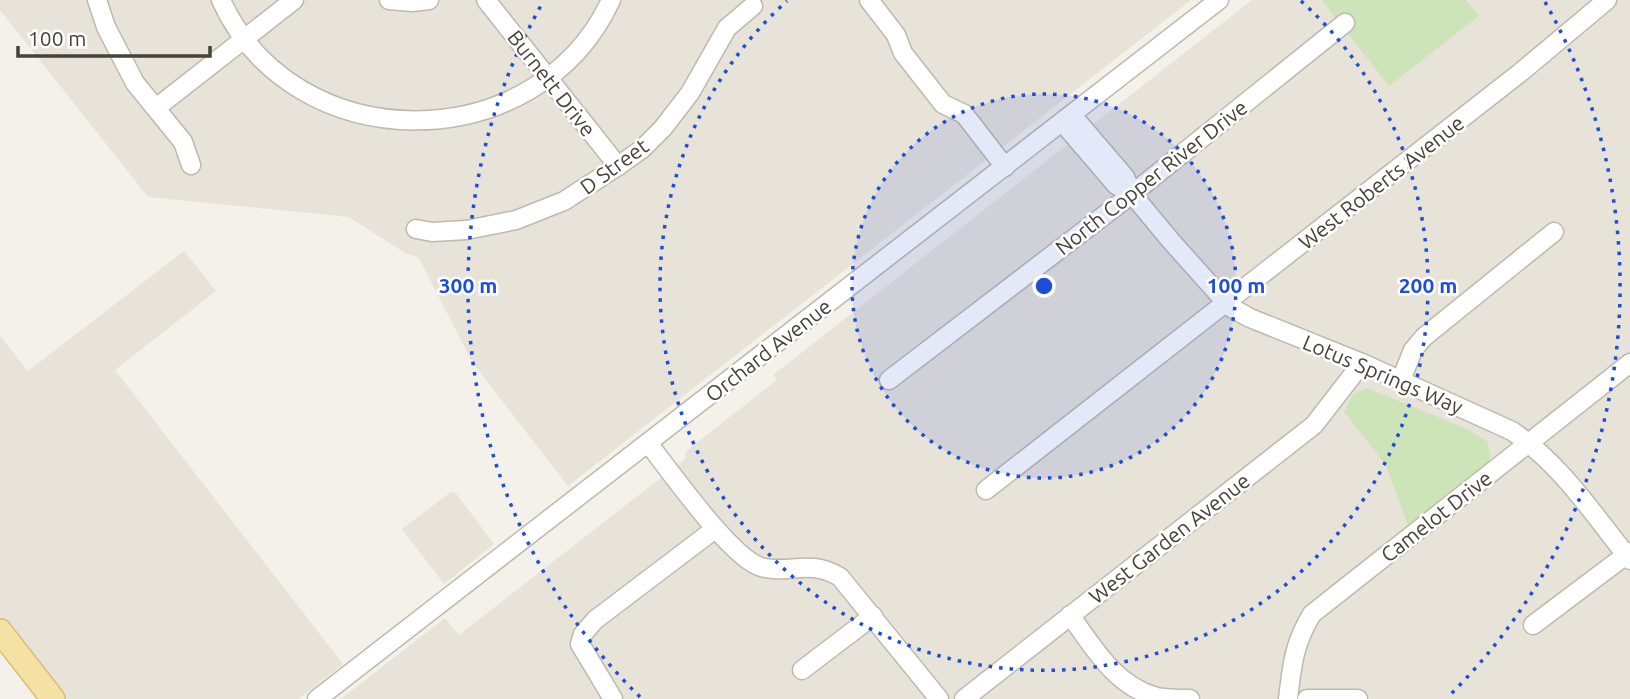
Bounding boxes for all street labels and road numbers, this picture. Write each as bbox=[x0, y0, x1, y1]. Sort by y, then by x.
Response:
street label: Burnett Drive bbox=[503, 25, 601, 141]
street label: North Copper River Drive bbox=[1050, 95, 1252, 259]
street label: West Roberts Avenue bbox=[1294, 110, 1468, 254]
street label: D Street bbox=[575, 133, 653, 199]
street label: Orchard Avenue bbox=[700, 294, 836, 406]
street label: Lotus Springs Way bbox=[1299, 329, 1467, 419]
street label: Camelot Drive bbox=[1376, 465, 1496, 567]
street label: West Garden Avenue bbox=[1084, 468, 1254, 608]

